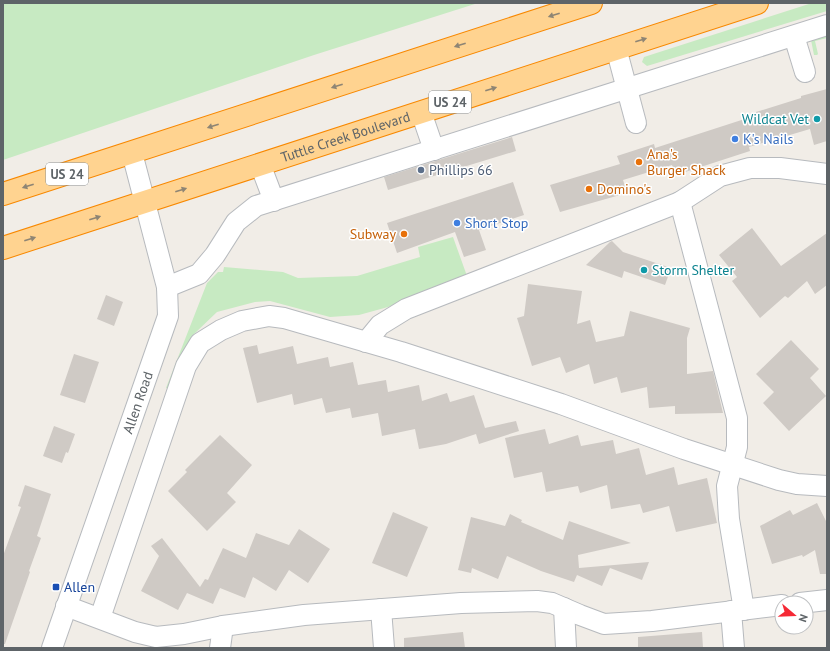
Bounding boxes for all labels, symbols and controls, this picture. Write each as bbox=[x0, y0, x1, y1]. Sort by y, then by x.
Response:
one-way arrow bbox=[547, 12, 559, 18]
one-way arrow bbox=[635, 37, 647, 43]
one-way arrow bbox=[454, 43, 466, 49]
one-way arrow bbox=[330, 83, 342, 89]
one-way arrow bbox=[485, 86, 497, 92]
road number: US 24 bbox=[429, 91, 471, 113]
street label: Tuttle Creek Boulevard bbox=[278, 107, 412, 166]
place label: Wildcat Vet bbox=[742, 110, 809, 128]
marker: Wildcat Vet bbox=[812, 114, 822, 124]
one-way arrow bbox=[207, 123, 219, 129]
place label: K's Nails bbox=[743, 130, 794, 148]
marker: K's Nails bbox=[730, 134, 740, 144]
place label: Ana's Burger Shack bbox=[647, 145, 726, 179]
marker: Ana's Burger Shack bbox=[634, 157, 644, 167]
place label: Phillips 66 bbox=[429, 161, 493, 179]
road number: US 24 bbox=[46, 163, 88, 185]
marker: Phillips 66 bbox=[416, 165, 426, 175]
place label: Domino's bbox=[597, 180, 651, 198]
one-way arrow bbox=[22, 183, 34, 189]
marker: Domino's bbox=[584, 184, 594, 194]
one-way arrow bbox=[175, 187, 187, 193]
place label: Short Stop bbox=[465, 214, 528, 232]
one-way arrow bbox=[89, 215, 101, 221]
marker: Short Stop bbox=[452, 218, 462, 228]
place label: Subway bbox=[350, 225, 396, 243]
marker: Subway bbox=[399, 229, 409, 239]
one-way arrow bbox=[25, 236, 37, 242]
place label: Storm Shelter bbox=[652, 261, 734, 279]
marker: Storm Shelter bbox=[639, 265, 649, 275]
street label: Allen Road bbox=[119, 369, 157, 436]
place label: Allen bbox=[64, 578, 95, 596]
marker: Allen bbox=[51, 582, 61, 592]
north arrow bbox=[774, 595, 814, 635]
text: N bbox=[796, 613, 811, 624]

